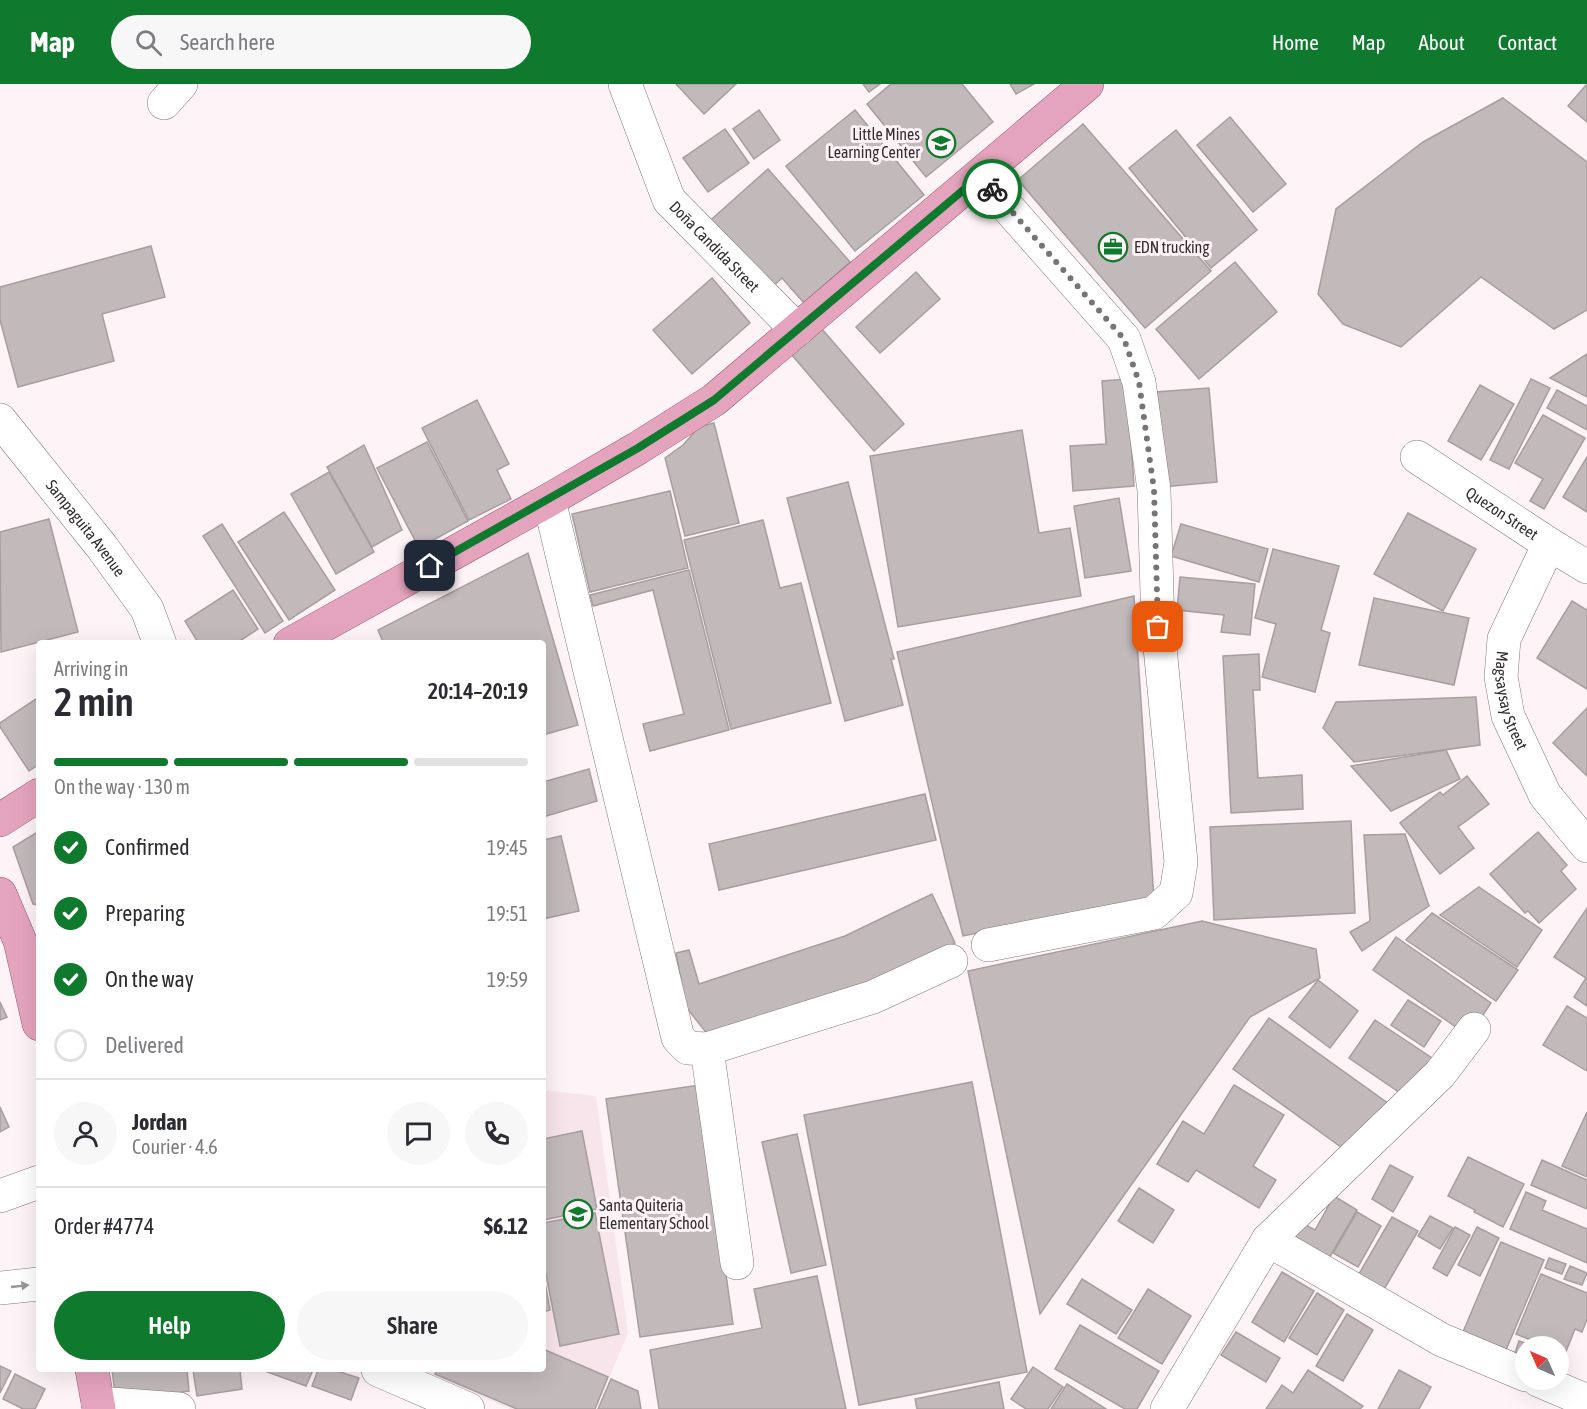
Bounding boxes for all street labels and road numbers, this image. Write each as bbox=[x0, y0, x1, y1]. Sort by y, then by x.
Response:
street label: Doña Candida Street bbox=[666, 197, 763, 296]
street label: Sampaguita Avenue bbox=[43, 476, 129, 580]
street label: Quezon Street bbox=[1463, 483, 1542, 544]
street label: Magsaysay Street bbox=[1491, 650, 1532, 753]

